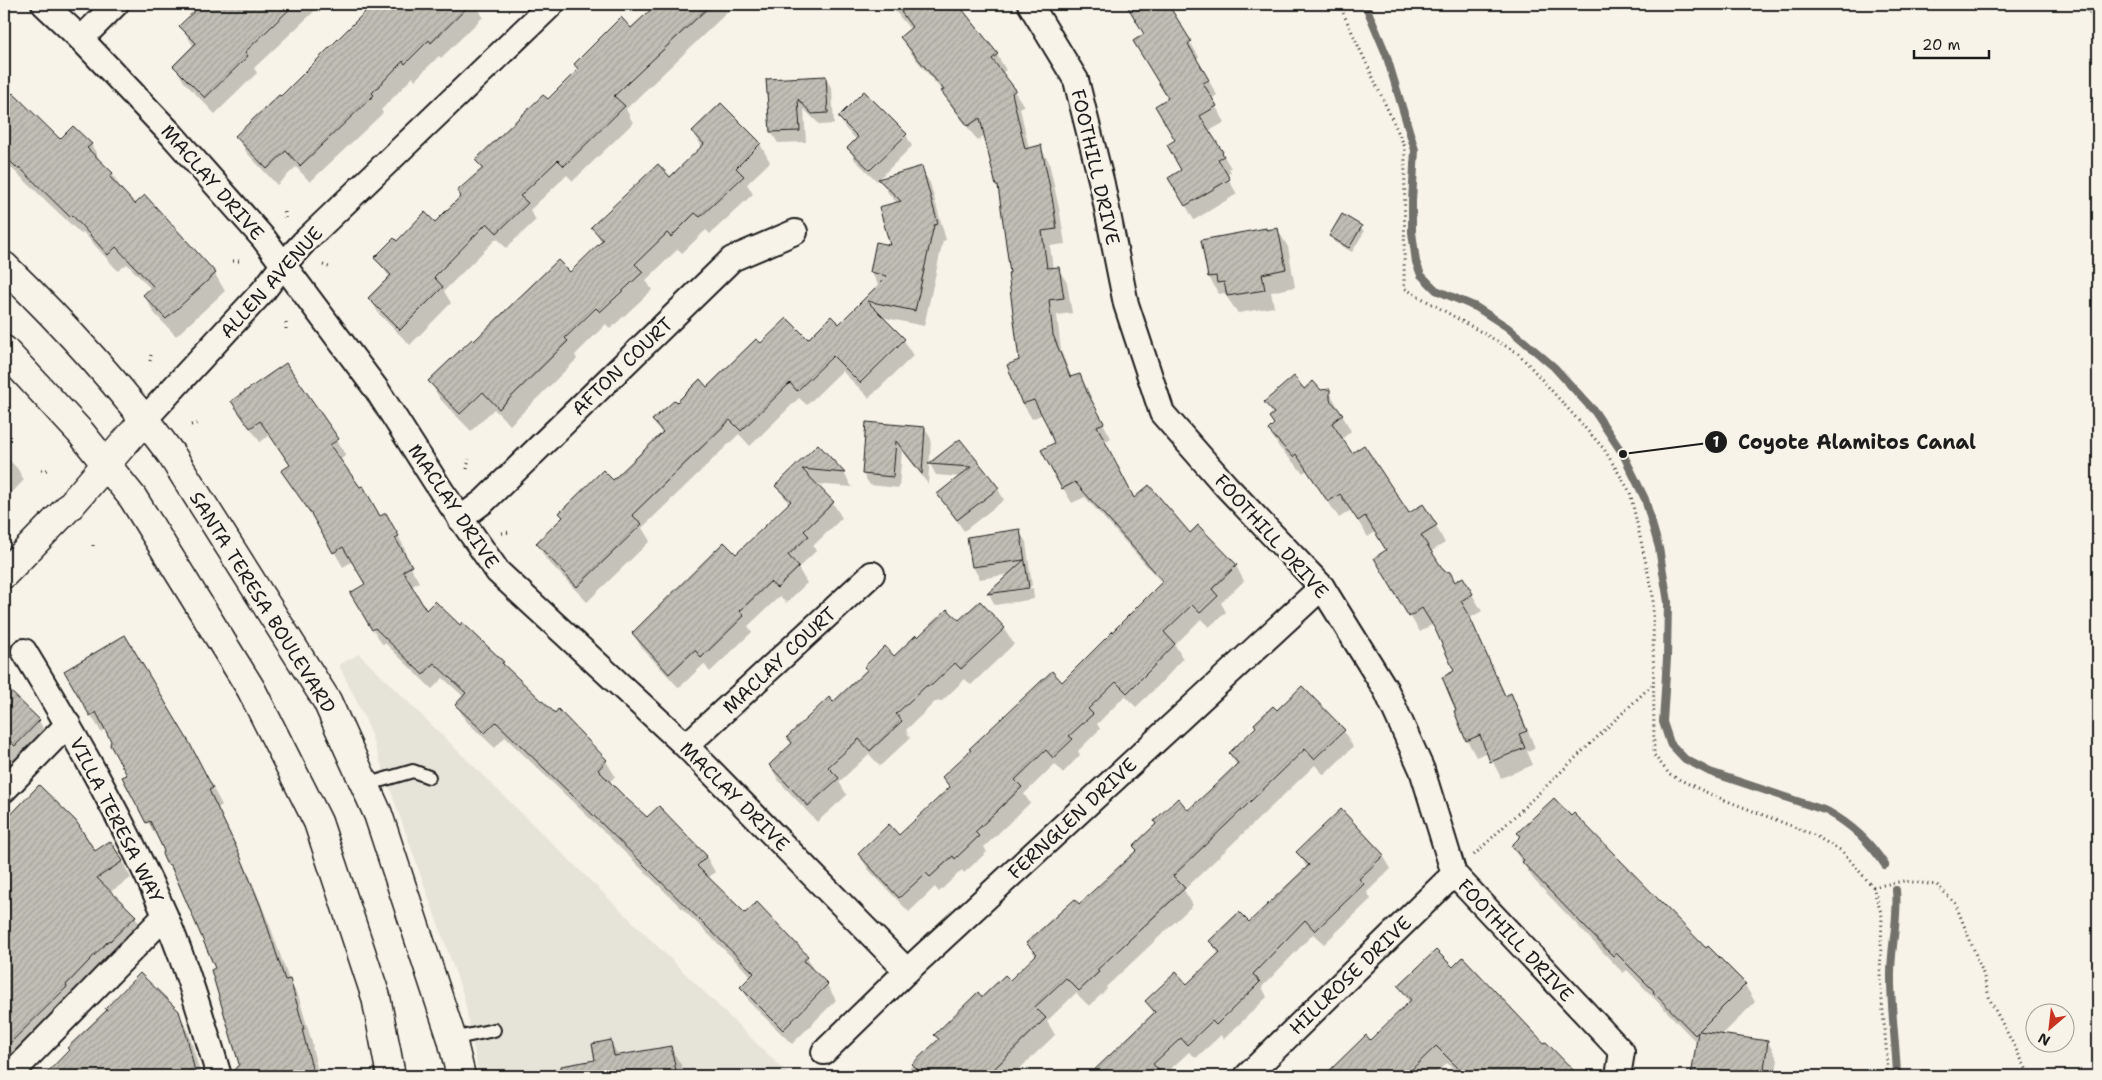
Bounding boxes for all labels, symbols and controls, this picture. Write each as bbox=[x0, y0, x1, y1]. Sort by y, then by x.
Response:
scale bar bbox=[1914, 28, 1990, 60]
text: 20 m bbox=[1922, 35, 1961, 55]
street label: FOOTHILL DRIVE bbox=[1065, 87, 1126, 248]
street label: MACLAY DRIVE bbox=[156, 119, 270, 245]
street label: ALLEN AVENUE bbox=[214, 221, 328, 344]
street label: AFTON COURT bbox=[566, 312, 678, 421]
callout: Coyote Alamitos Canal bbox=[1703, 424, 1986, 459]
text: Coyote Alamitos Canal bbox=[1738, 429, 1976, 455]
text: 1 bbox=[1713, 432, 1720, 452]
street label: MACLAY DRIVE bbox=[403, 439, 505, 574]
street label: FOOTHILL DRIVE bbox=[1209, 469, 1334, 604]
street label: SANTA TERESA BOULEVARD bbox=[184, 487, 341, 718]
street label: MACLAY COURT bbox=[717, 601, 842, 719]
street label: VILLA TERESA WAY bbox=[64, 733, 170, 908]
street label: MACLAY DRIVE bbox=[674, 736, 795, 857]
street label: FERNGLEN DRIVE bbox=[1003, 752, 1142, 885]
street label: FOOTHILL DRIVE bbox=[1452, 874, 1579, 1007]
street label: HILLROSE DRIVE bbox=[1284, 911, 1417, 1040]
north arrow bbox=[2024, 1002, 2074, 1052]
text: N bbox=[2035, 1029, 2053, 1050]

